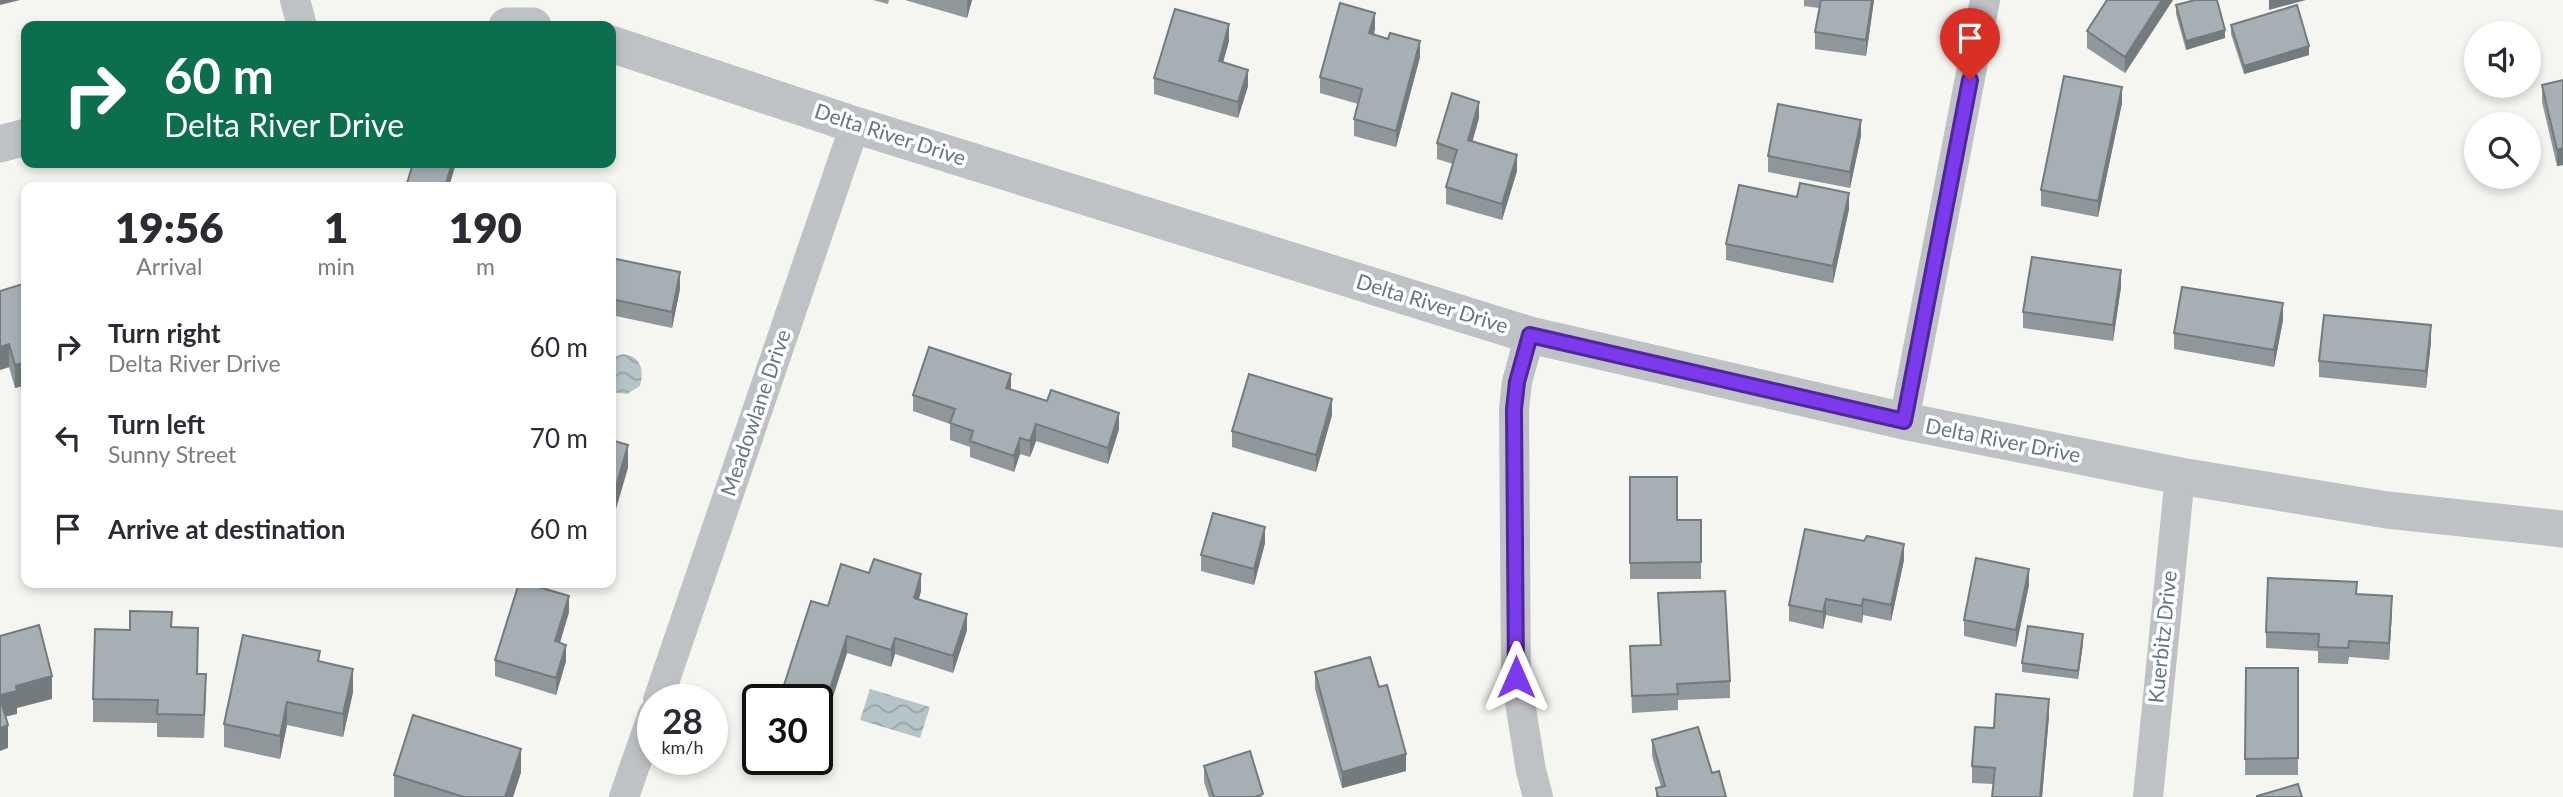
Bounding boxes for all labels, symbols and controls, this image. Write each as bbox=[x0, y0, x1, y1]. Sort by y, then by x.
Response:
pin bbox=[1940, 8, 2000, 80]
icon: arrive bbox=[1951, 19, 1989, 57]
map controls bbox=[2464, 21, 2541, 189]
button: sound bbox=[2464, 21, 2541, 98]
text: 60 m bbox=[164, 46, 274, 104]
icon: right bbox=[49, 49, 140, 140]
street label: Delta River Drive bbox=[812, 97, 969, 170]
text: Delta River Drive bbox=[164, 105, 404, 144]
button: search bbox=[2464, 112, 2541, 189]
text: 19:56 bbox=[115, 202, 224, 252]
text: 1 bbox=[324, 202, 348, 252]
text: 190 bbox=[449, 202, 522, 252]
text: Arrival bbox=[136, 252, 202, 280]
text: min bbox=[318, 252, 355, 280]
text: m bbox=[476, 252, 495, 280]
street label: Delta River Drive bbox=[1353, 268, 1511, 338]
text: Turn right bbox=[108, 317, 221, 349]
street label: Meadowlane Drive bbox=[714, 326, 795, 499]
icon: right bbox=[49, 328, 87, 366]
text: 60 m bbox=[530, 331, 588, 363]
text: Delta River Drive bbox=[108, 349, 281, 377]
text: Turn left bbox=[108, 408, 205, 440]
street label: Delta River Drive bbox=[1924, 412, 2083, 467]
icon: left bbox=[49, 419, 87, 457]
text: 70 m bbox=[530, 422, 588, 454]
text: Sunny Street bbox=[108, 440, 236, 468]
icon: arrive bbox=[49, 510, 87, 548]
text: Arrive at destination bbox=[108, 513, 345, 545]
text: 60 m bbox=[530, 513, 588, 545]
street label: Kuerbitz Drive bbox=[2142, 569, 2181, 704]
position arrow bbox=[1479, 640, 1553, 714]
speed limit sign: 30 bbox=[742, 684, 833, 775]
text: 28 bbox=[662, 699, 703, 741]
text: km/h bbox=[661, 736, 704, 758]

